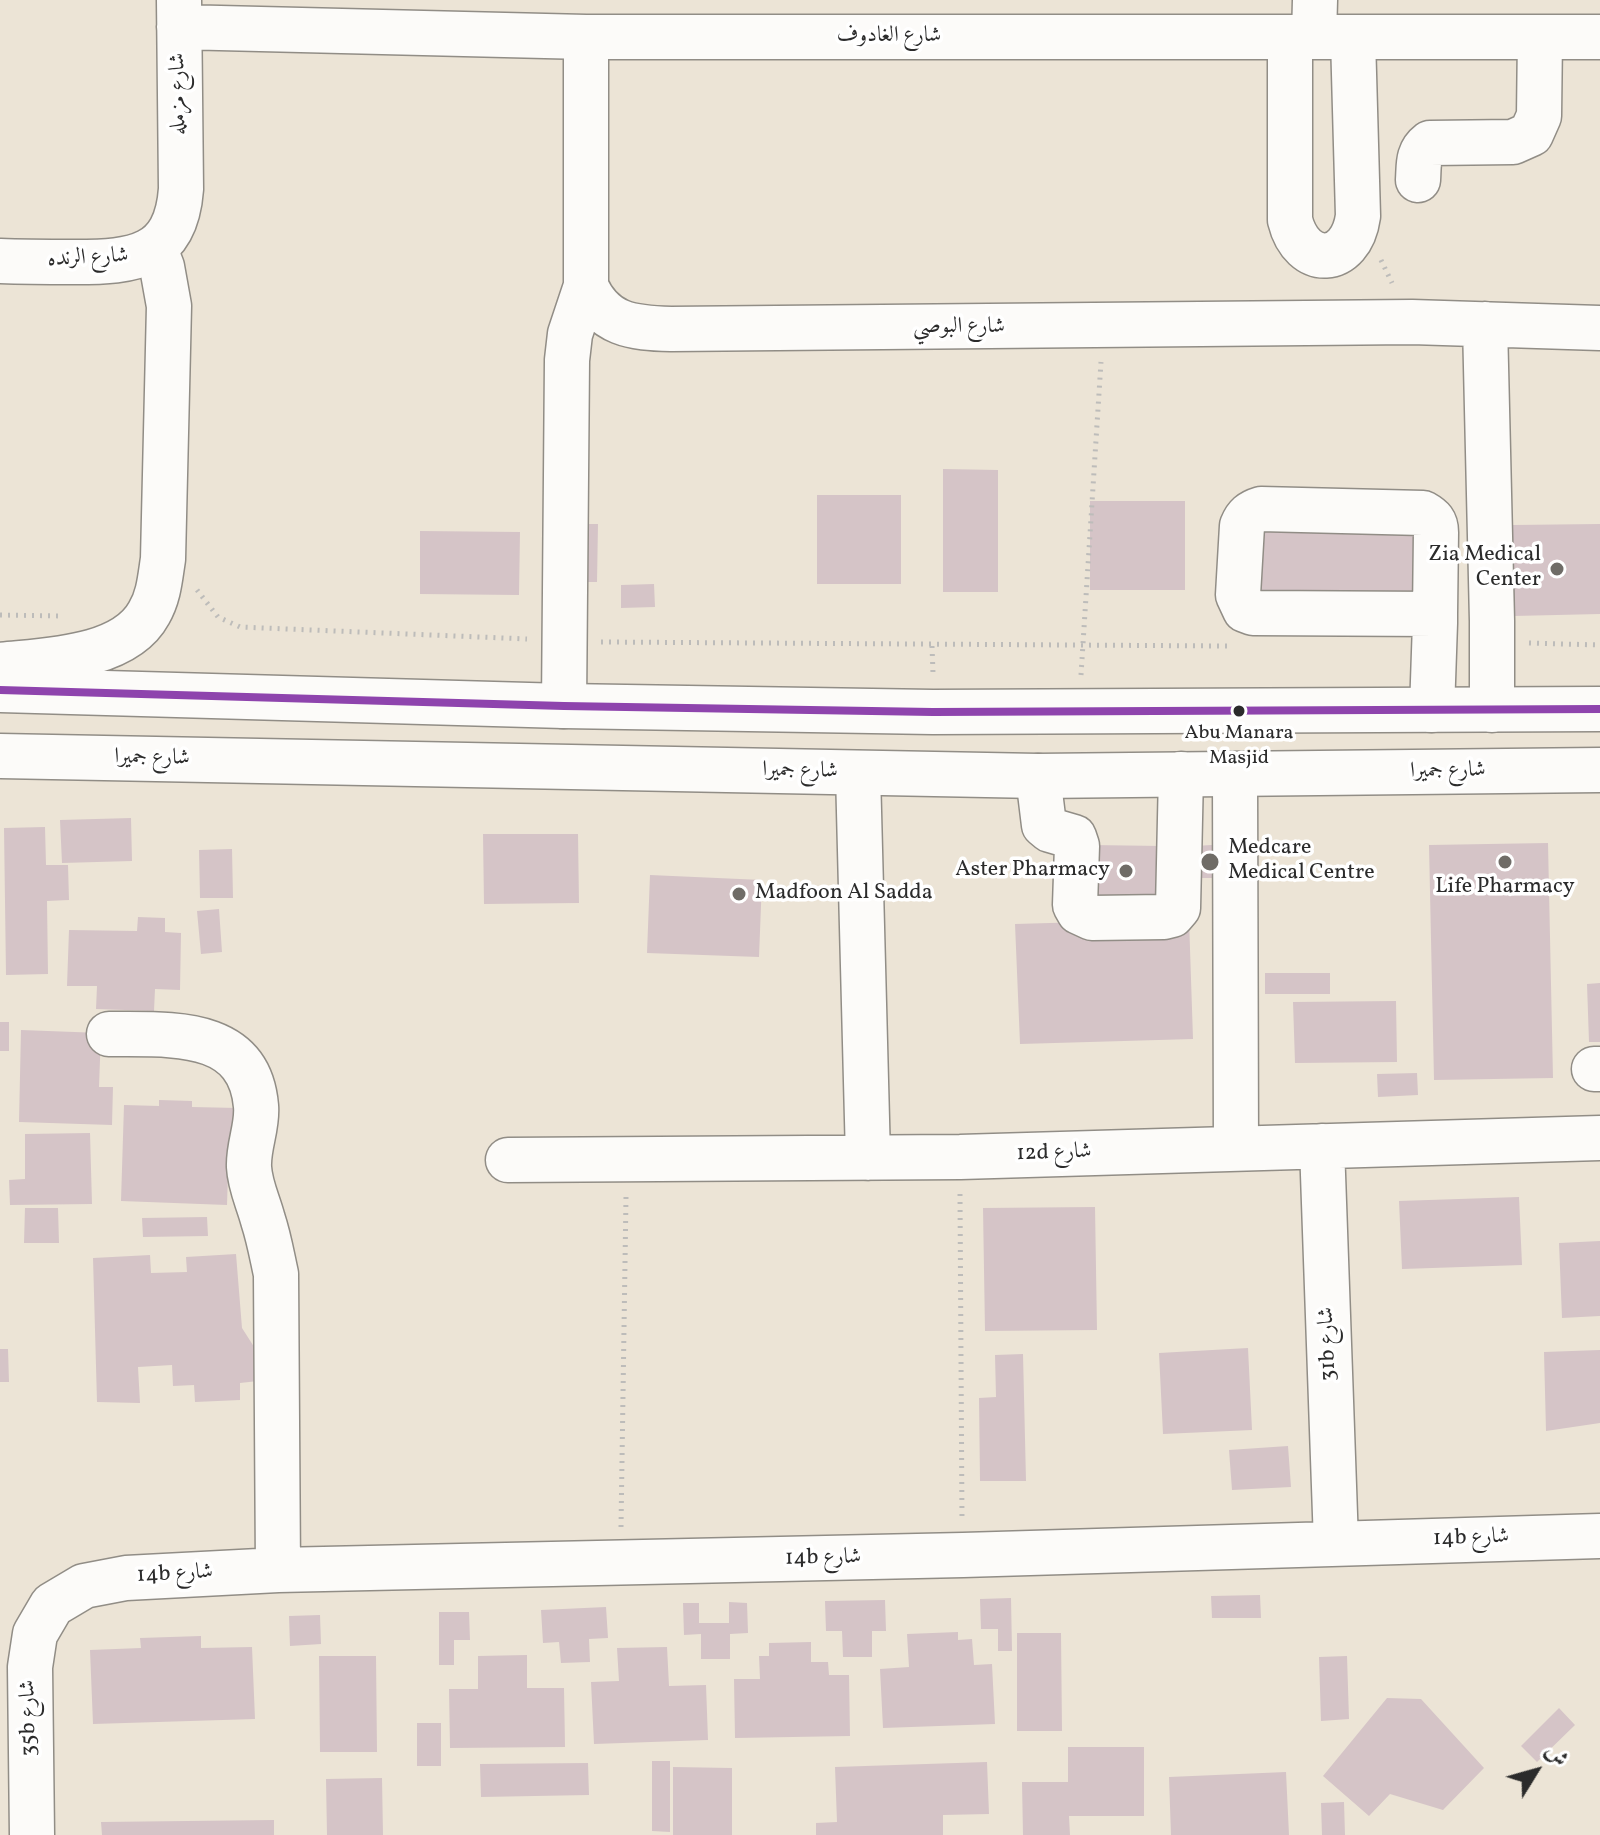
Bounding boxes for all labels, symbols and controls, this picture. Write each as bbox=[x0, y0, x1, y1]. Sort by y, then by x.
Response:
street label: شارع الغادوف bbox=[837, 24, 941, 50]
street label: شارع مزمله bbox=[166, 53, 194, 135]
street label: شارع الرنده bbox=[47, 244, 129, 274]
street label: شارع البوصي bbox=[913, 315, 1005, 341]
place label: Zia Medical Center bbox=[1428, 543, 1541, 594]
marker: Zia Medical Center bbox=[1548, 560, 1566, 578]
marker: Abu Manara Masjid bbox=[1231, 703, 1247, 719]
place label: Abu Manara Masjid bbox=[1184, 722, 1294, 769]
street label: شارع جميرا bbox=[114, 745, 190, 773]
street label: شارع جميرا bbox=[762, 758, 838, 786]
street label: شارع جميرا bbox=[1410, 758, 1486, 786]
place label: Medcare Medical Centre bbox=[1228, 836, 1375, 888]
marker: Medcare Medical Centre bbox=[1199, 851, 1221, 873]
marker: Life Pharmacy bbox=[1496, 853, 1514, 871]
place label: Aster Pharmacy bbox=[955, 858, 1110, 884]
marker: Aster Pharmacy bbox=[1117, 862, 1135, 880]
place label: Life Pharmacy bbox=[1435, 875, 1575, 901]
place label: Madfoon Al Sadda bbox=[755, 881, 933, 907]
marker: Madfoon Al Sadda bbox=[730, 885, 748, 903]
street label: 12d شارع bbox=[1016, 1139, 1092, 1169]
street label: 31b شارع bbox=[1315, 1306, 1343, 1382]
street label: 14b شارع bbox=[1432, 1524, 1510, 1554]
street label: 14b شارع bbox=[785, 1545, 861, 1573]
street label: 14b شارع bbox=[136, 1560, 214, 1590]
street label: 35b شارع bbox=[16, 1680, 44, 1756]
north arrow bbox=[1496, 1731, 1576, 1811]
text: ش bbox=[1537, 1738, 1575, 1774]

